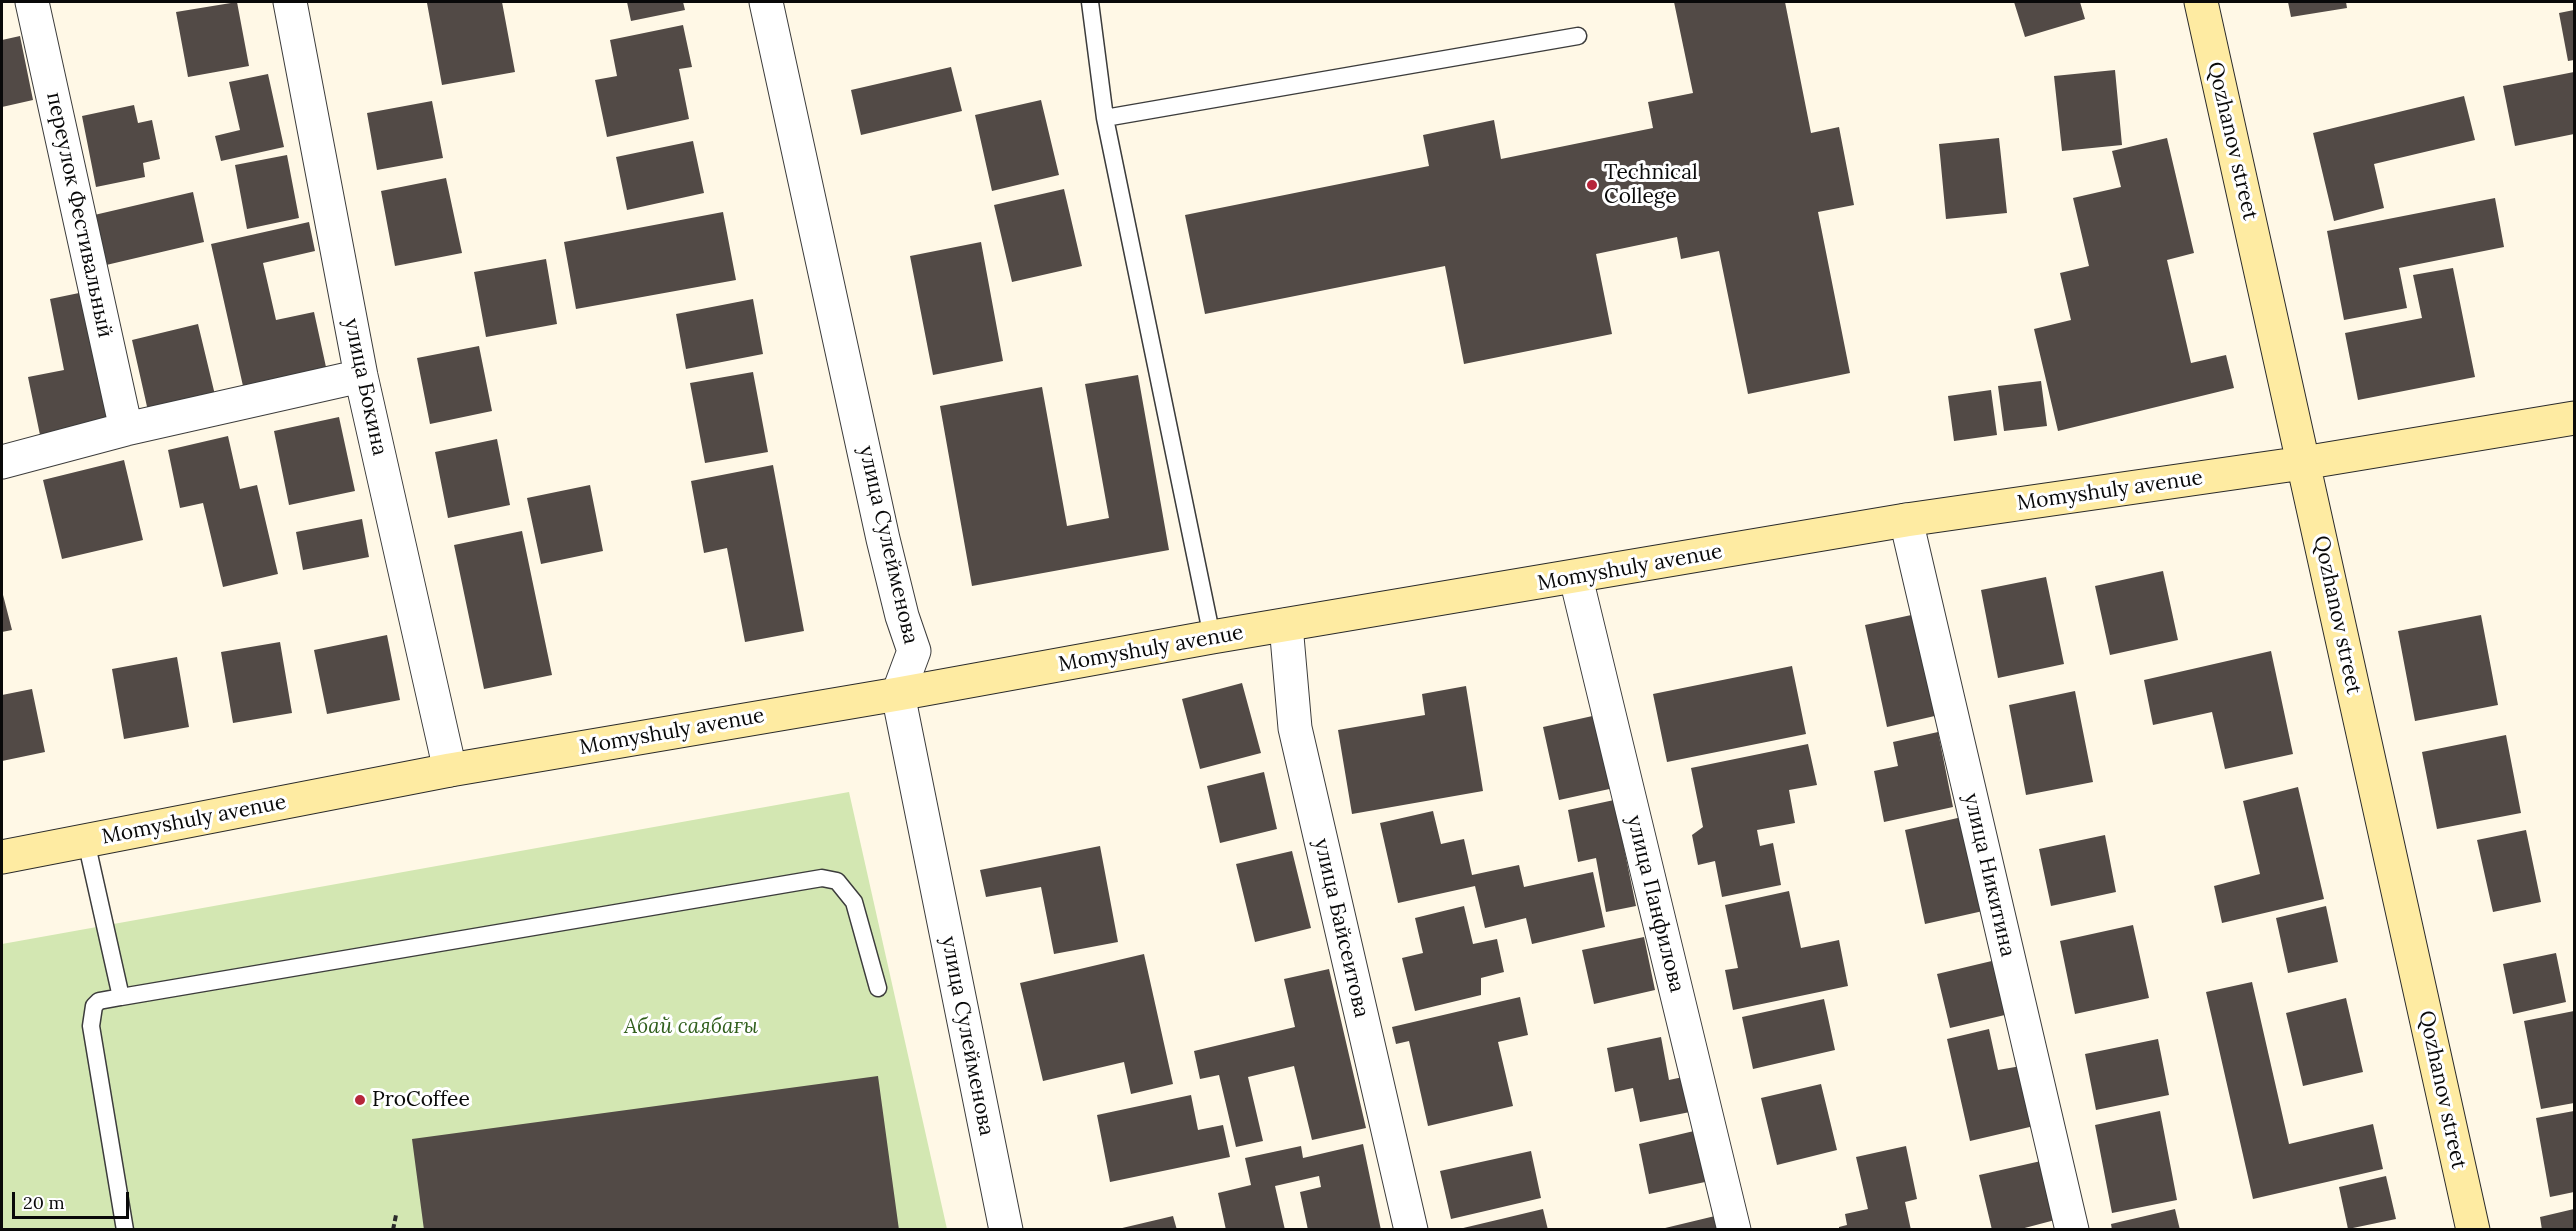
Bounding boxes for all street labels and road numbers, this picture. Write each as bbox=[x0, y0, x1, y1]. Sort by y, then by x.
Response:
street label: Qozhanov street bbox=[2202, 59, 2262, 223]
street label: переулок Фестивальный bbox=[41, 90, 117, 340]
street label: улица Бокина bbox=[338, 316, 392, 458]
street label: улица Сулейменова bbox=[853, 443, 923, 647]
street label: Momyshuly avenue bbox=[2015, 465, 2205, 517]
street label: Qozhanov street bbox=[2308, 533, 2366, 697]
street label: Momyshuly avenue bbox=[1536, 539, 1724, 597]
street label: Momyshuly avenue bbox=[1057, 620, 1245, 678]
street label: Momyshuly avenue bbox=[578, 703, 766, 761]
street label: Momyshuly avenue bbox=[100, 790, 288, 850]
street label: улица Никитина bbox=[1958, 791, 2020, 959]
street label: улица Панфилова bbox=[1621, 813, 1689, 995]
street label: улица Байсеитова bbox=[1308, 836, 1374, 1020]
street label: улица Сулейменова bbox=[935, 934, 999, 1138]
street label: Qozhanov street bbox=[2413, 1008, 2471, 1172]

